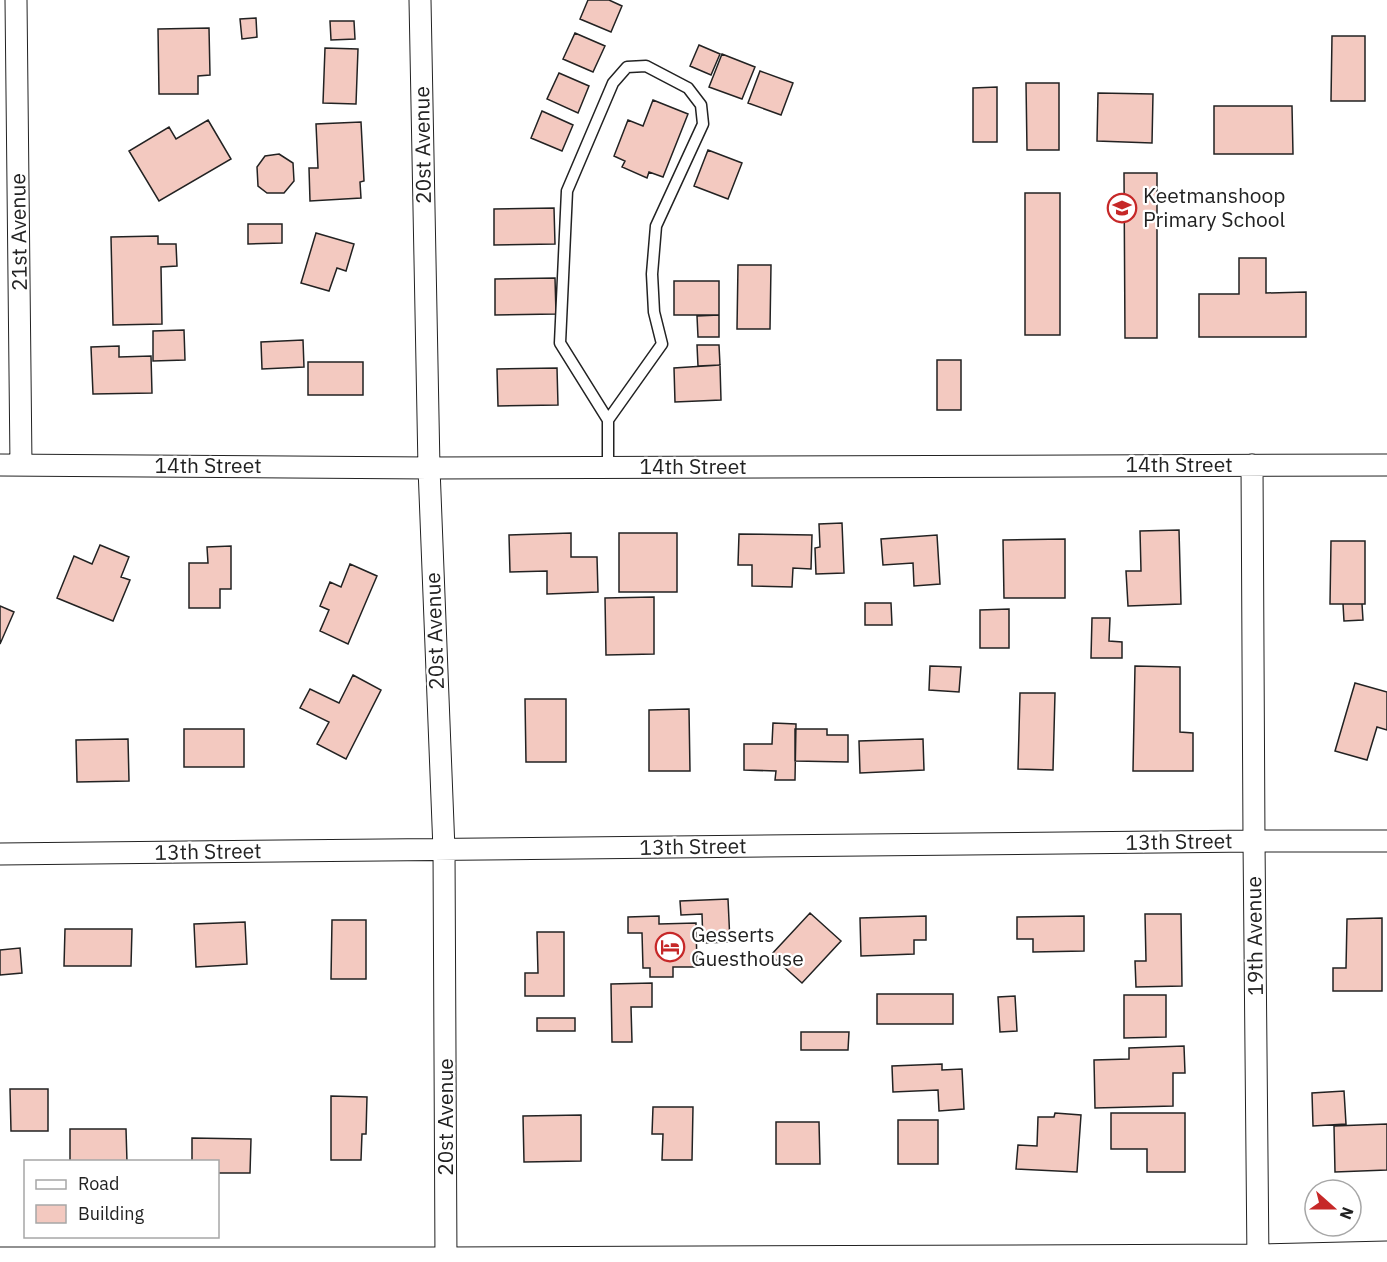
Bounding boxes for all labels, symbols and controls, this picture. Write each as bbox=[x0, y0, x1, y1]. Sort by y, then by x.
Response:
street label: 20st Avenue bbox=[407, 86, 437, 204]
street label: 21st Avenue bbox=[3, 173, 33, 291]
place label: Keetmanshoop Primary School bbox=[1143, 181, 1286, 233]
school or university icon: Keetmanshoop Primary School bbox=[1106, 192, 1138, 224]
street label: 14th Street bbox=[1125, 450, 1233, 478]
street label: 14th Street bbox=[154, 451, 262, 479]
street label: 14th Street bbox=[639, 452, 747, 480]
street label: 20st Avenue bbox=[418, 572, 450, 690]
street label: 13th Street bbox=[1125, 826, 1233, 856]
street label: 13th Street bbox=[639, 831, 747, 861]
street label: 13th Street bbox=[154, 836, 262, 866]
street label: 19th Avenue bbox=[1239, 876, 1269, 996]
place label: Gesserts Guesthouse bbox=[691, 920, 804, 972]
hotel icon: Gesserts Guesthouse bbox=[654, 931, 686, 963]
street label: 20st Avenue bbox=[431, 1058, 459, 1176]
legend bbox=[24, 1160, 219, 1238]
text: Road bbox=[78, 1172, 119, 1195]
north arrow bbox=[1303, 1178, 1363, 1238]
text: Building bbox=[78, 1202, 145, 1225]
text: N bbox=[1336, 1204, 1358, 1222]

